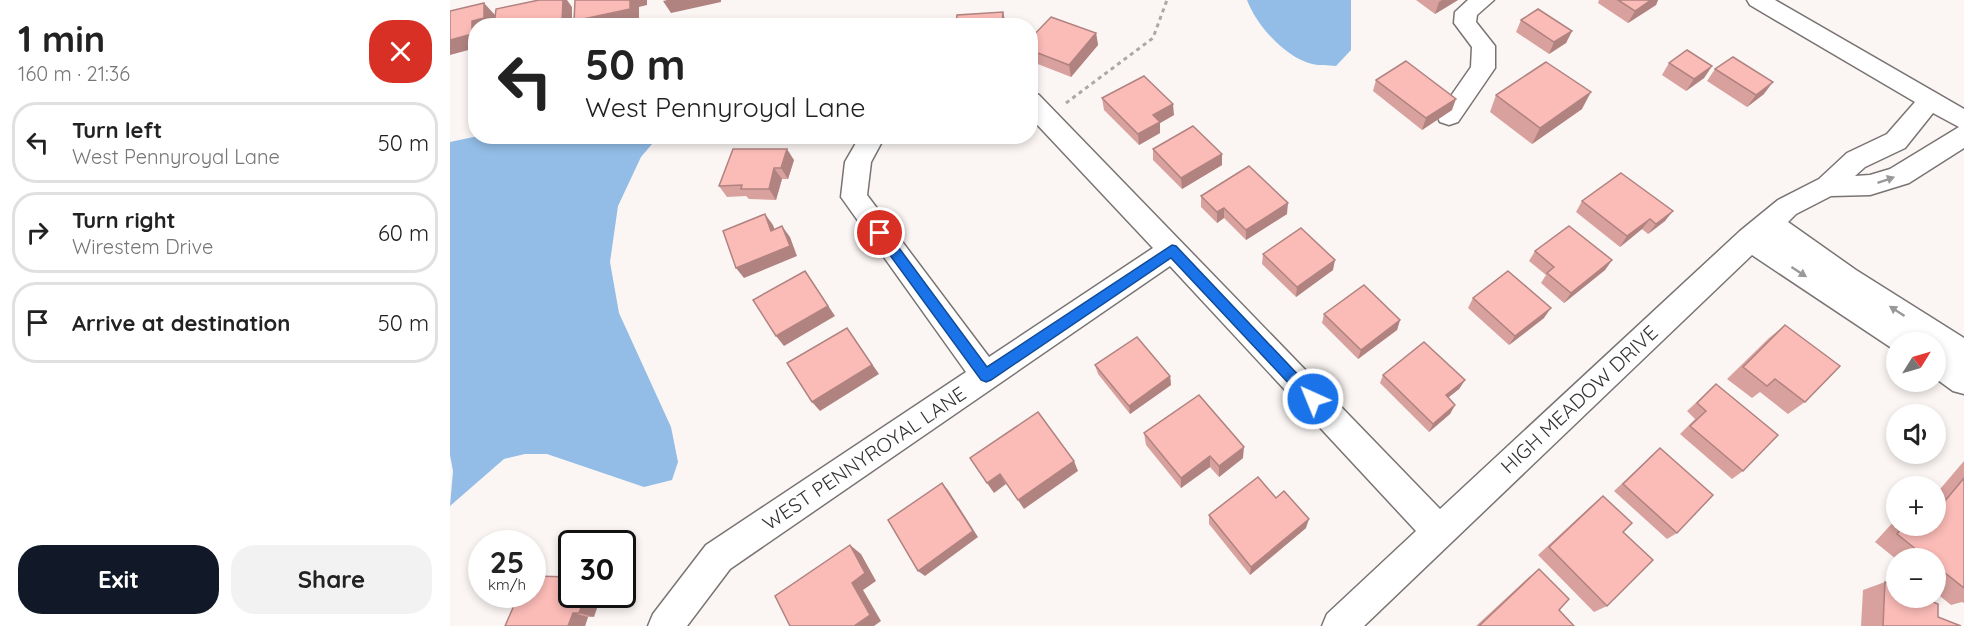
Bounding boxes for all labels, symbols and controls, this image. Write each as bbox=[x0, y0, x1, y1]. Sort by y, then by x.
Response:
text: 1 min bbox=[18, 16, 105, 61]
button: close bbox=[369, 20, 432, 83]
text: 50 m bbox=[585, 38, 685, 91]
icon: left bbox=[486, 42, 564, 120]
text: 160 m · 21:36 bbox=[18, 61, 130, 86]
text: West Pennyroyal Lane bbox=[585, 90, 866, 124]
text: Turn left bbox=[72, 116, 162, 144]
icon: left bbox=[21, 126, 54, 159]
text: 50 m bbox=[378, 129, 429, 157]
text: West Pennyroyal Lane bbox=[72, 144, 280, 169]
one-way arrow bbox=[1877, 175, 1895, 185]
text: Turn right bbox=[72, 206, 176, 234]
pin bbox=[854, 207, 905, 258]
icon: right bbox=[21, 216, 54, 249]
icon: arrive bbox=[863, 216, 896, 249]
text: 60 m bbox=[378, 219, 429, 247]
text: Wirestem Drive bbox=[72, 234, 213, 259]
one-way arrow bbox=[1791, 266, 1807, 277]
icon: arrive bbox=[21, 306, 54, 339]
one-way arrow bbox=[1889, 306, 1905, 317]
text: Arrive at destination bbox=[72, 309, 290, 337]
text: 50 m bbox=[378, 309, 429, 337]
street label: HIGH MEADOW DRIVE bbox=[1495, 320, 1663, 478]
north arrow bbox=[1886, 332, 1946, 392]
map controls bbox=[1886, 332, 1946, 608]
position arrow bbox=[1281, 367, 1345, 431]
street label: WEST PENNYROYAL LANE bbox=[758, 381, 970, 535]
button: sound bbox=[1886, 404, 1946, 464]
button: + bbox=[1886, 476, 1946, 536]
speed limit sign: 30 bbox=[558, 530, 636, 608]
text: 25 bbox=[490, 543, 524, 581]
button: Exit bbox=[18, 545, 219, 614]
button: Share bbox=[231, 545, 432, 614]
button: − bbox=[1886, 548, 1946, 608]
text: km/h bbox=[488, 575, 526, 594]

